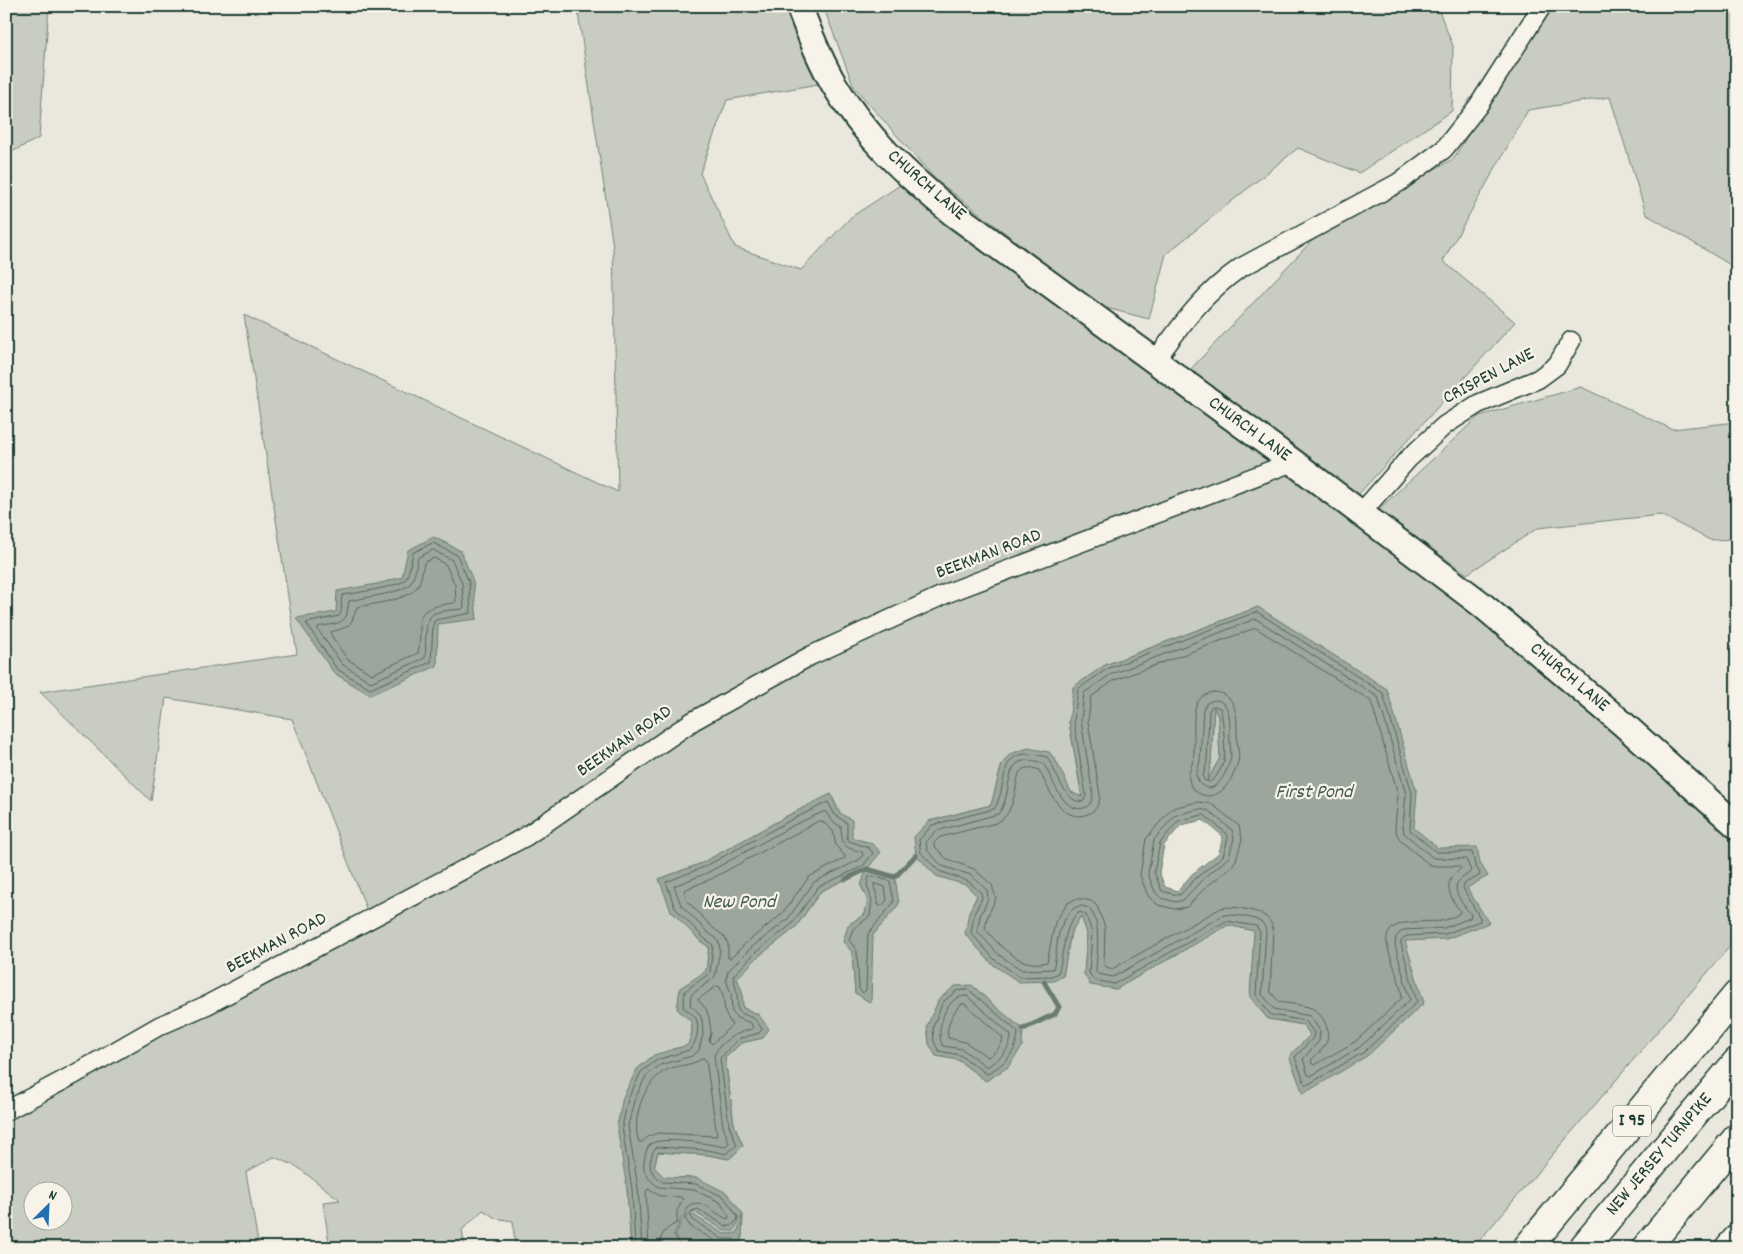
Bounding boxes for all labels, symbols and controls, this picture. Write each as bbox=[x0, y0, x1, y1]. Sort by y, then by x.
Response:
street label: CHURCH LANE bbox=[880, 144, 972, 228]
street label: CRISPEN LANE bbox=[1438, 341, 1540, 412]
street label: CHURCH LANE bbox=[1202, 391, 1297, 470]
street label: BEEKMAN ROAD bbox=[933, 523, 1046, 587]
street label: CHURCH LANE bbox=[1523, 636, 1615, 720]
street label: BEEKMAN ROAD bbox=[572, 699, 678, 785]
water label: First Pond bbox=[1276, 779, 1355, 807]
water label: New Pond bbox=[703, 889, 778, 917]
street label: BEEKMAN ROAD bbox=[222, 906, 332, 982]
street label: NEW JERSEY TURNPIKE bbox=[1600, 1087, 1720, 1223]
road number: I 95 bbox=[1613, 1106, 1651, 1136]
north arrow bbox=[22, 1182, 72, 1232]
text: N bbox=[45, 1185, 60, 1207]

